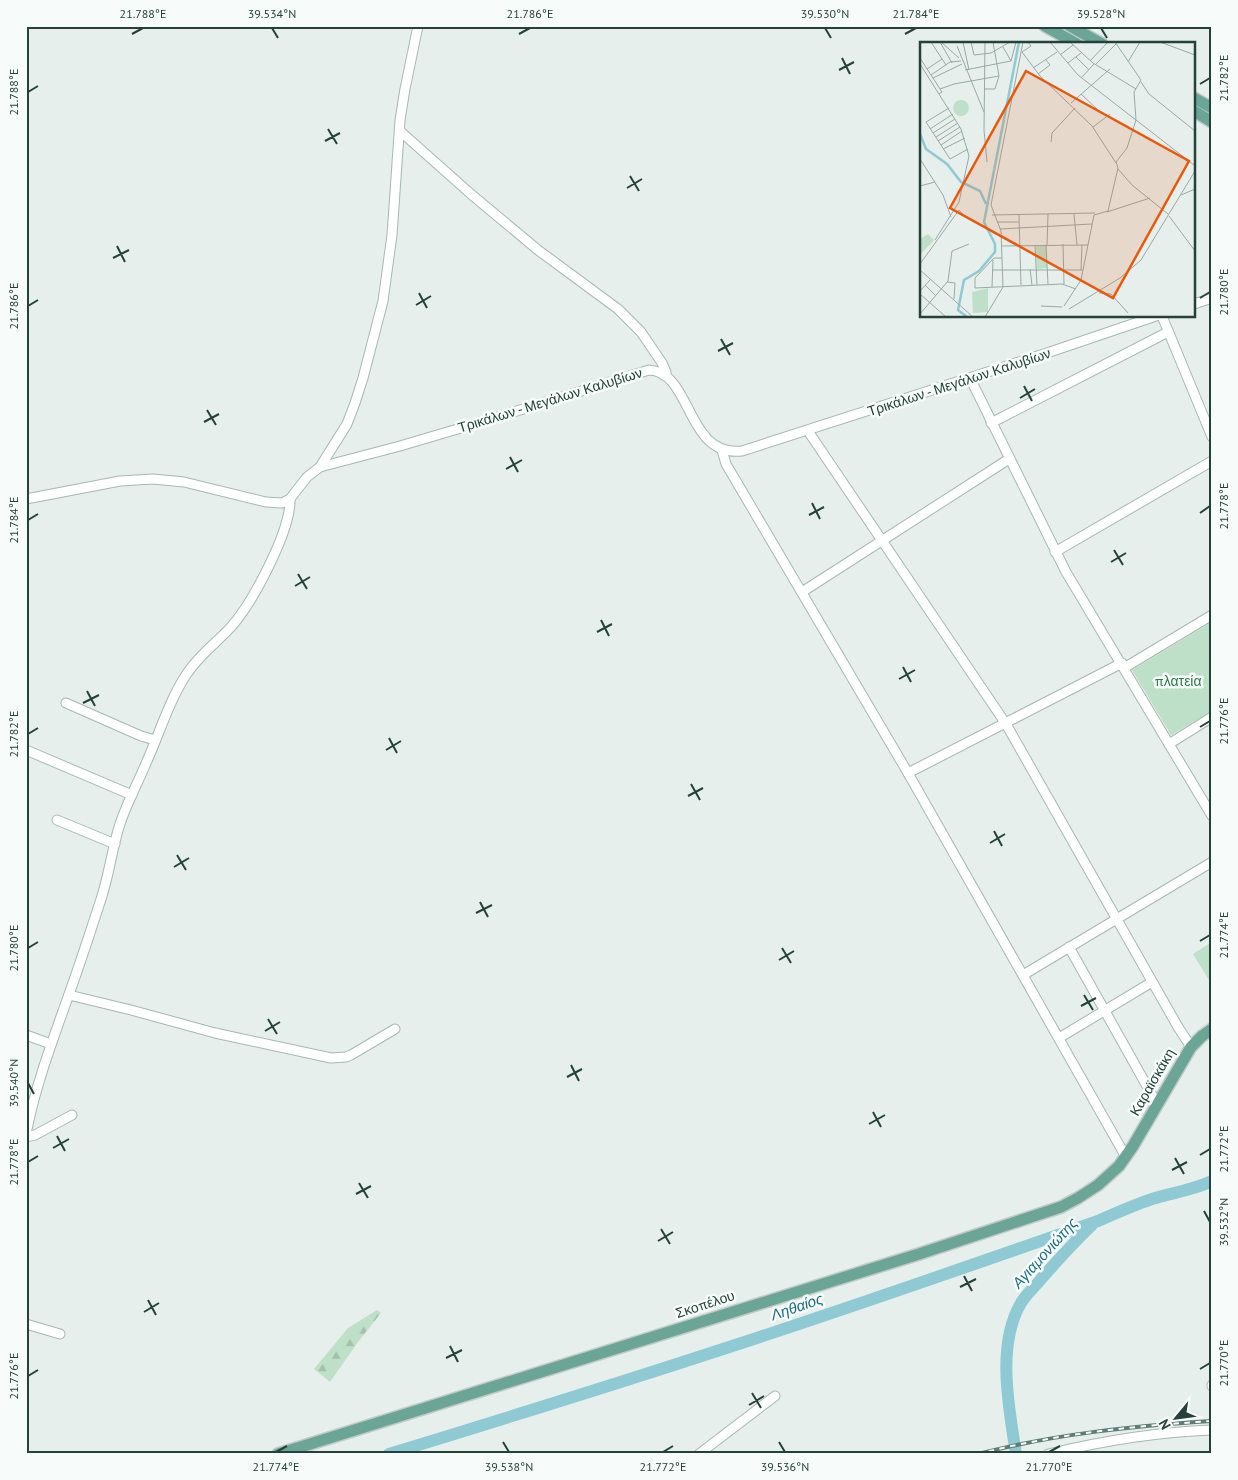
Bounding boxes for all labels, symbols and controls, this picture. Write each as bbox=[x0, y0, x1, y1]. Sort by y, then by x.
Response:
text: 21.788°E bbox=[120, 6, 166, 21]
text: 39.534°N bbox=[248, 6, 296, 21]
text: 21.786°E bbox=[507, 6, 553, 21]
text: 39.530°N bbox=[801, 6, 849, 21]
text: 21.784°E bbox=[893, 6, 939, 21]
text: 39.528°N bbox=[1077, 6, 1125, 21]
inset map bbox=[920, 42, 1196, 318]
text: 21.782°E bbox=[1216, 55, 1231, 101]
text: 21.788°E bbox=[6, 69, 21, 115]
text: 21.780°E bbox=[1216, 269, 1231, 315]
text: 21.786°E bbox=[6, 283, 21, 329]
street label: Τρικάλων - Μεγάλων Καλυβίων bbox=[865, 344, 1053, 420]
street label: Τρικάλων - Μεγάλων Καλυβίων bbox=[456, 363, 644, 437]
text: 21.778°E bbox=[1216, 483, 1231, 529]
text: 21.784°E bbox=[6, 497, 21, 543]
park label: πλατεία bbox=[1154, 672, 1202, 690]
text: 21.776°E bbox=[1216, 698, 1231, 744]
text: 21.782°E bbox=[6, 711, 21, 757]
text: 21.774°E bbox=[1216, 912, 1231, 958]
text: 21.780°E bbox=[6, 925, 21, 971]
street label: Καραϊσκάκη bbox=[1126, 1045, 1178, 1119]
text: 39.540°N bbox=[6, 1059, 21, 1107]
text: 21.772°E bbox=[1216, 1126, 1231, 1172]
text: 21.778°E bbox=[6, 1139, 21, 1185]
text: 39.532°N bbox=[1216, 1198, 1231, 1246]
water label: Αγιαμονιώτης bbox=[1007, 1213, 1082, 1293]
street label: Σκοπέλου bbox=[673, 1286, 737, 1322]
water label: Ληθαίος bbox=[767, 1289, 826, 1325]
text: 21.770°E bbox=[1216, 1340, 1231, 1386]
text: 21.776°E bbox=[6, 1353, 21, 1399]
north arrow bbox=[1150, 1392, 1200, 1442]
text: N bbox=[1155, 1416, 1175, 1433]
text: 21.774°E bbox=[253, 1459, 299, 1474]
text: 39.538°N bbox=[485, 1459, 533, 1474]
text: 21.772°E bbox=[640, 1459, 686, 1474]
text: 39.536°N bbox=[761, 1459, 809, 1474]
text: 21.770°E bbox=[1026, 1459, 1072, 1474]

